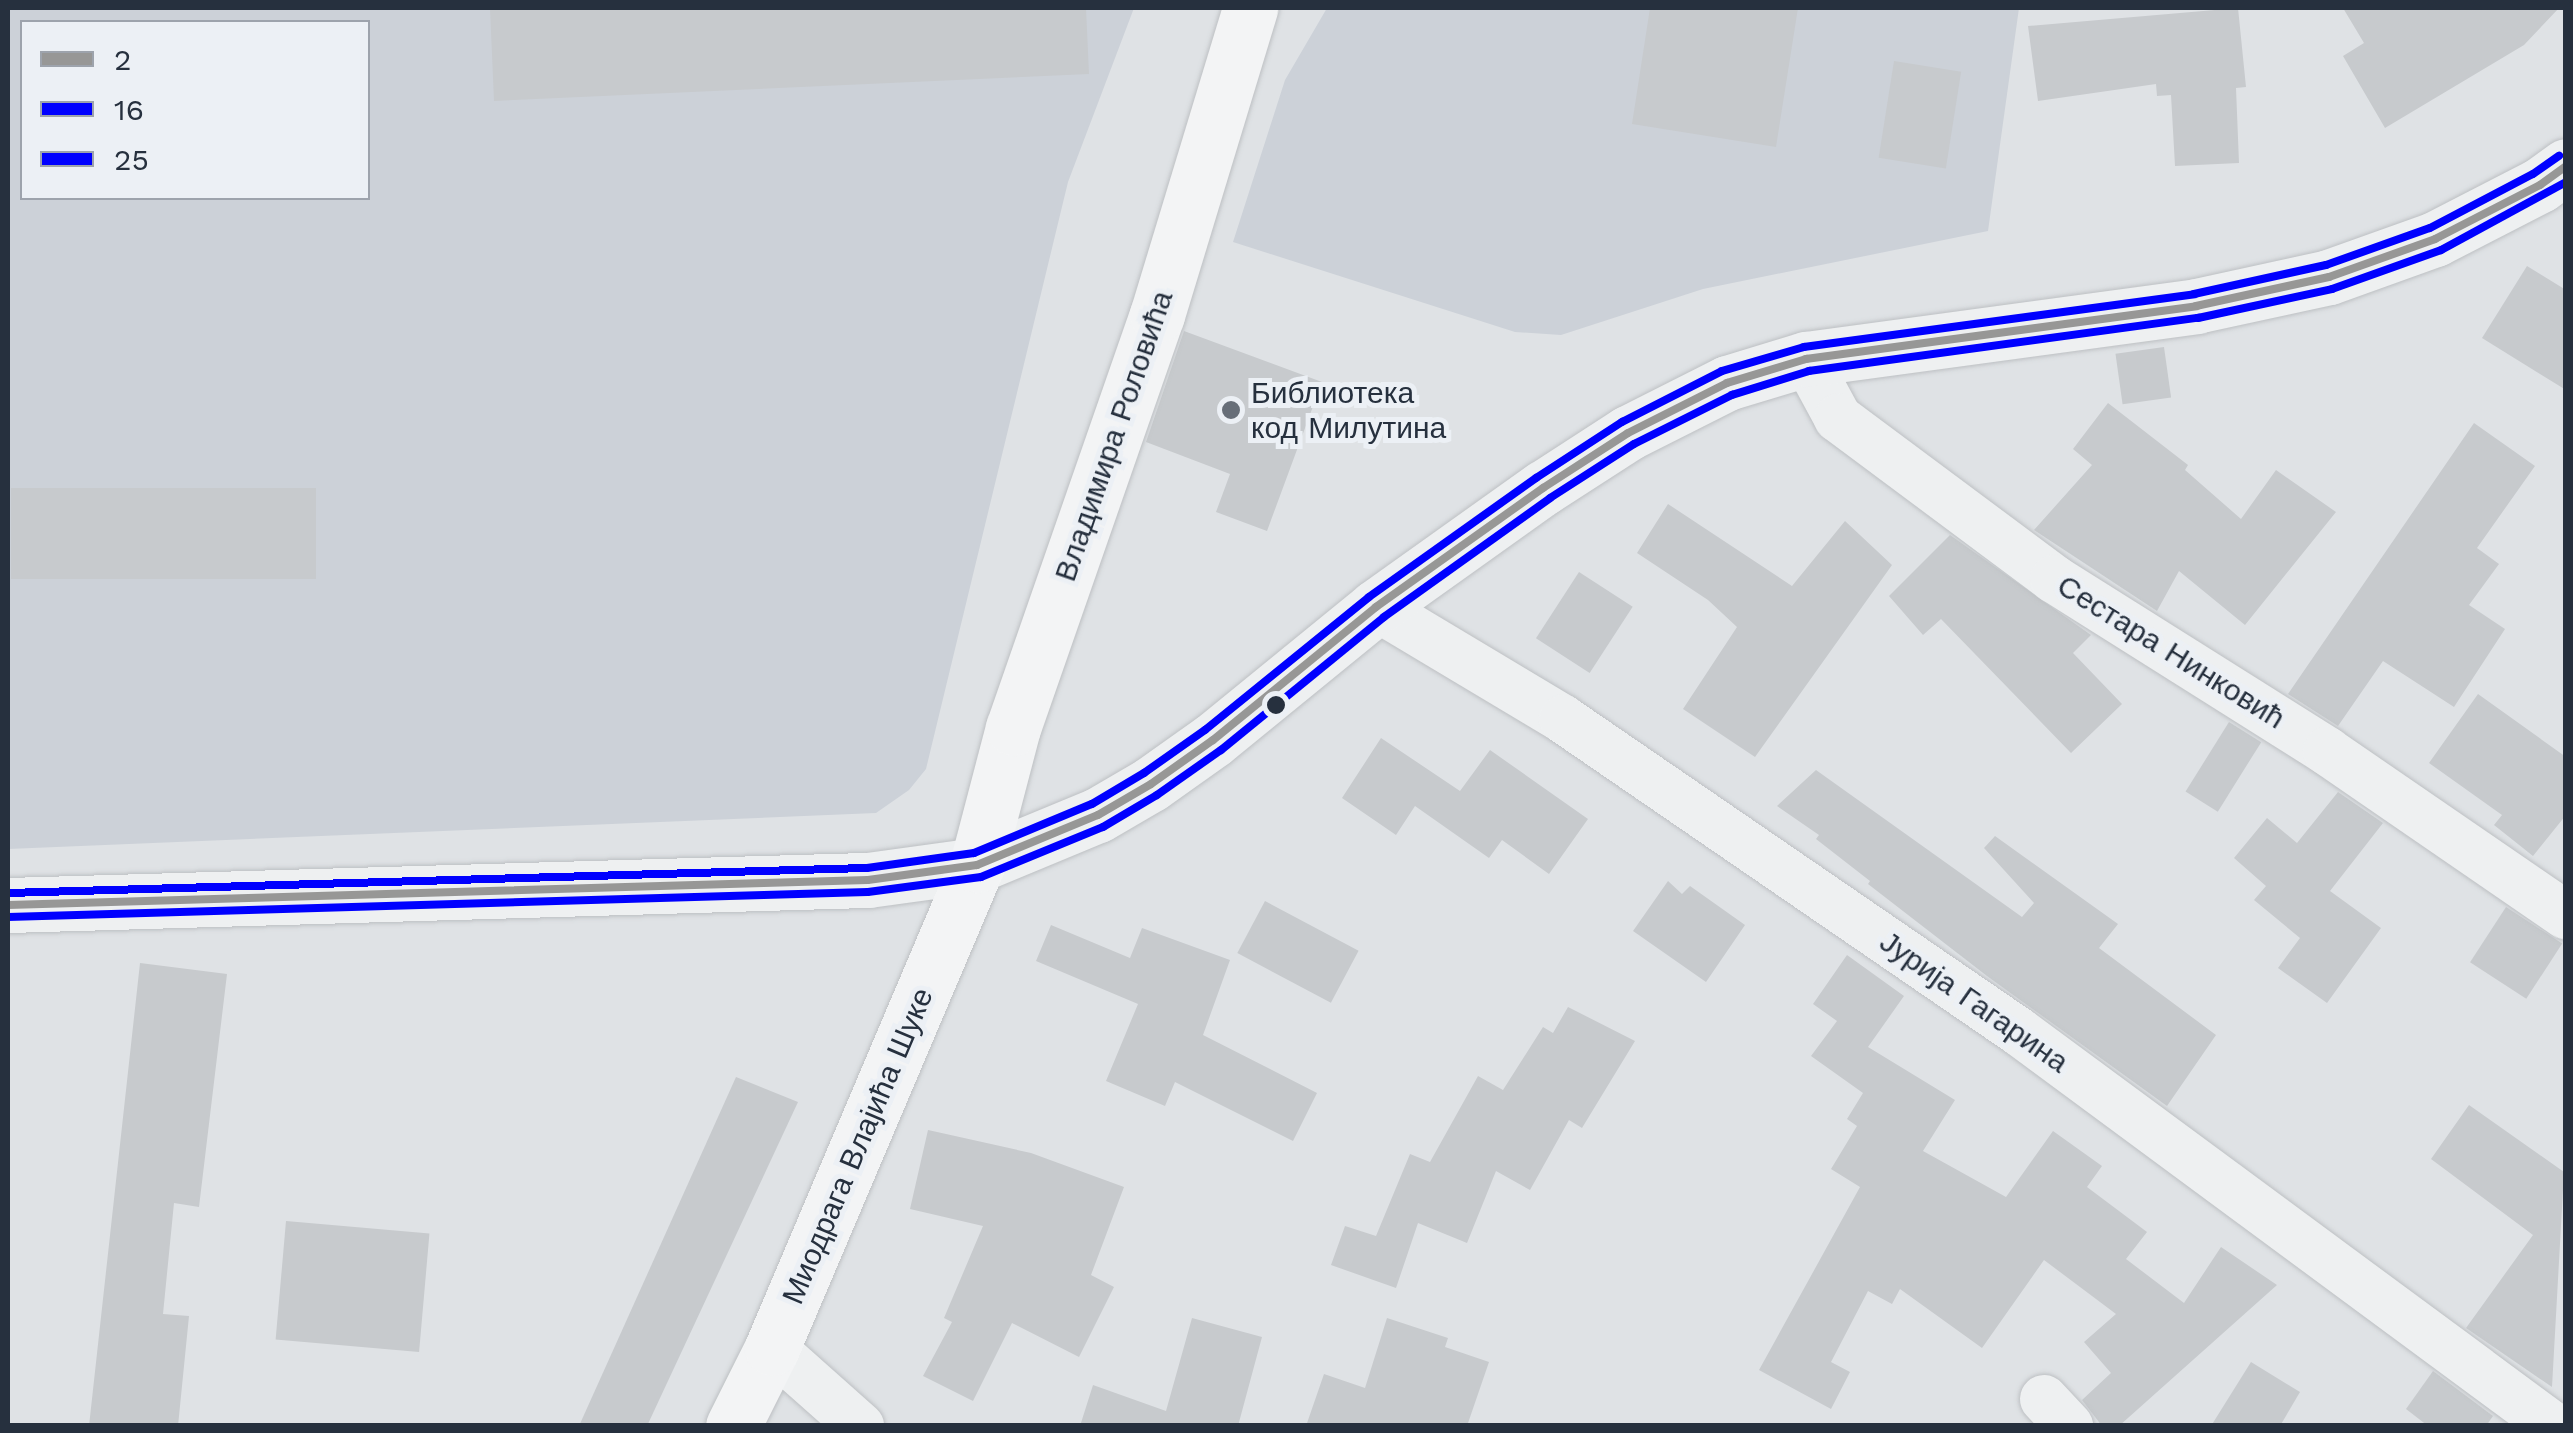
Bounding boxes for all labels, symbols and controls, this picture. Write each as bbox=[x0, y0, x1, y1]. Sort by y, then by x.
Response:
legend bbox=[20, 20, 370, 200]
text: 2 bbox=[114, 42, 132, 77]
text: 16 bbox=[114, 92, 144, 127]
text: 25 bbox=[114, 142, 149, 177]
street label: Владимира Роловића bbox=[1047, 286, 1181, 586]
place label: Библиотека код Милутина bbox=[1251, 375, 1446, 446]
marker: Библиотека код Милутина bbox=[1220, 399, 1242, 421]
street label: Сестара Нинковић bbox=[2051, 567, 2291, 737]
unlabelled marker bbox=[1266, 695, 1286, 715]
street label: Јурија Гагарина bbox=[1873, 924, 2075, 1080]
street label: Миодрага Влајића Шуке bbox=[775, 983, 941, 1309]

